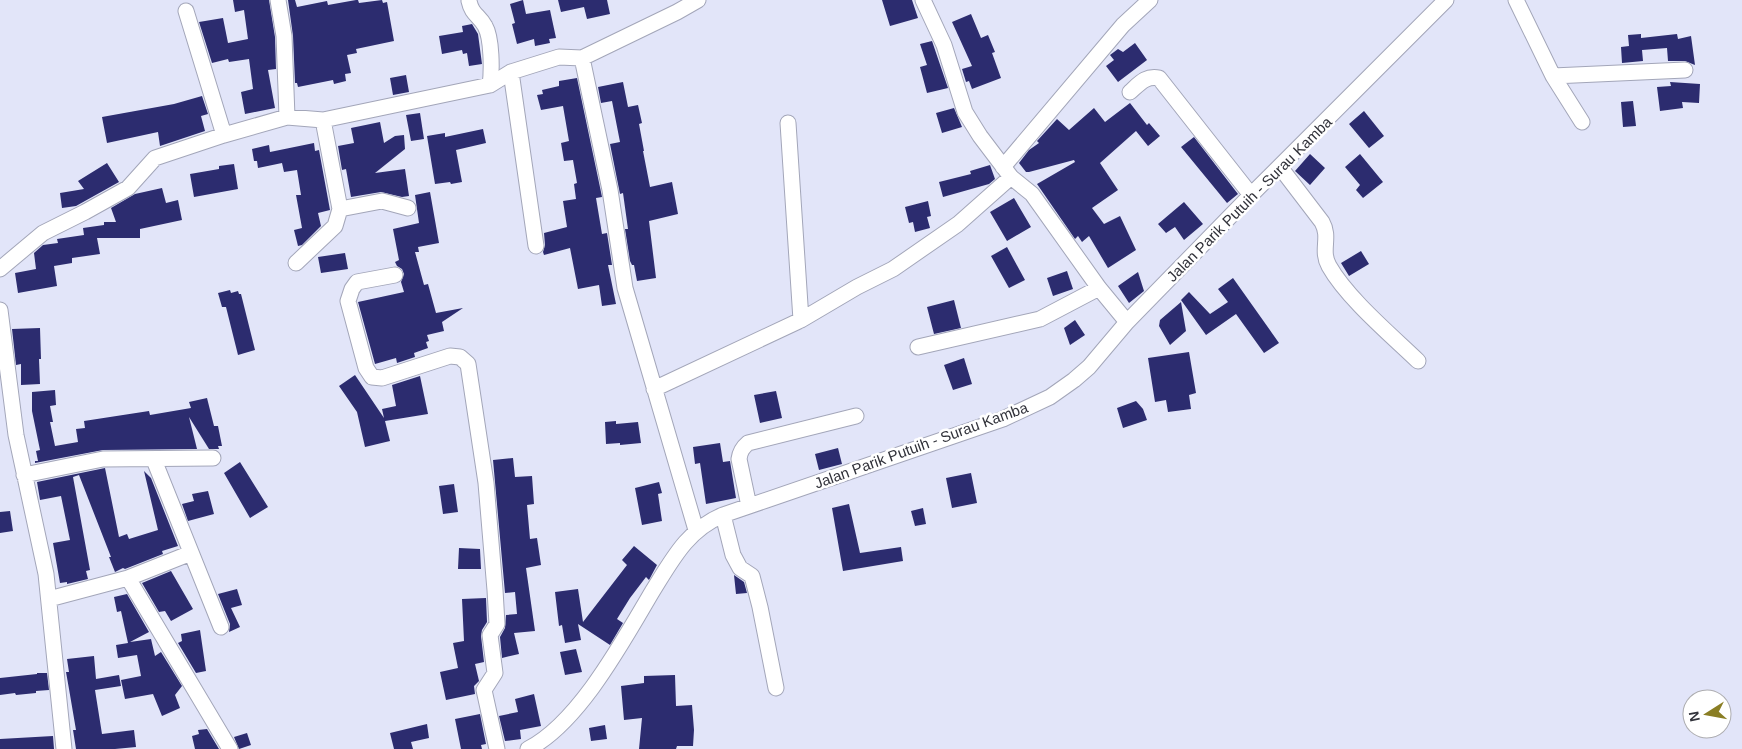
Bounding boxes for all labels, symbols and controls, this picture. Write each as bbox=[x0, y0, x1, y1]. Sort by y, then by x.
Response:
street label: Jalan Parik Putuih - Surau Kamba bbox=[1163, 113, 1335, 285]
street label: Jalan Parik Putuih - Surau Kamba bbox=[812, 398, 1031, 492]
north arrow bbox=[1682, 689, 1732, 739]
text: N bbox=[1685, 710, 1703, 723]

